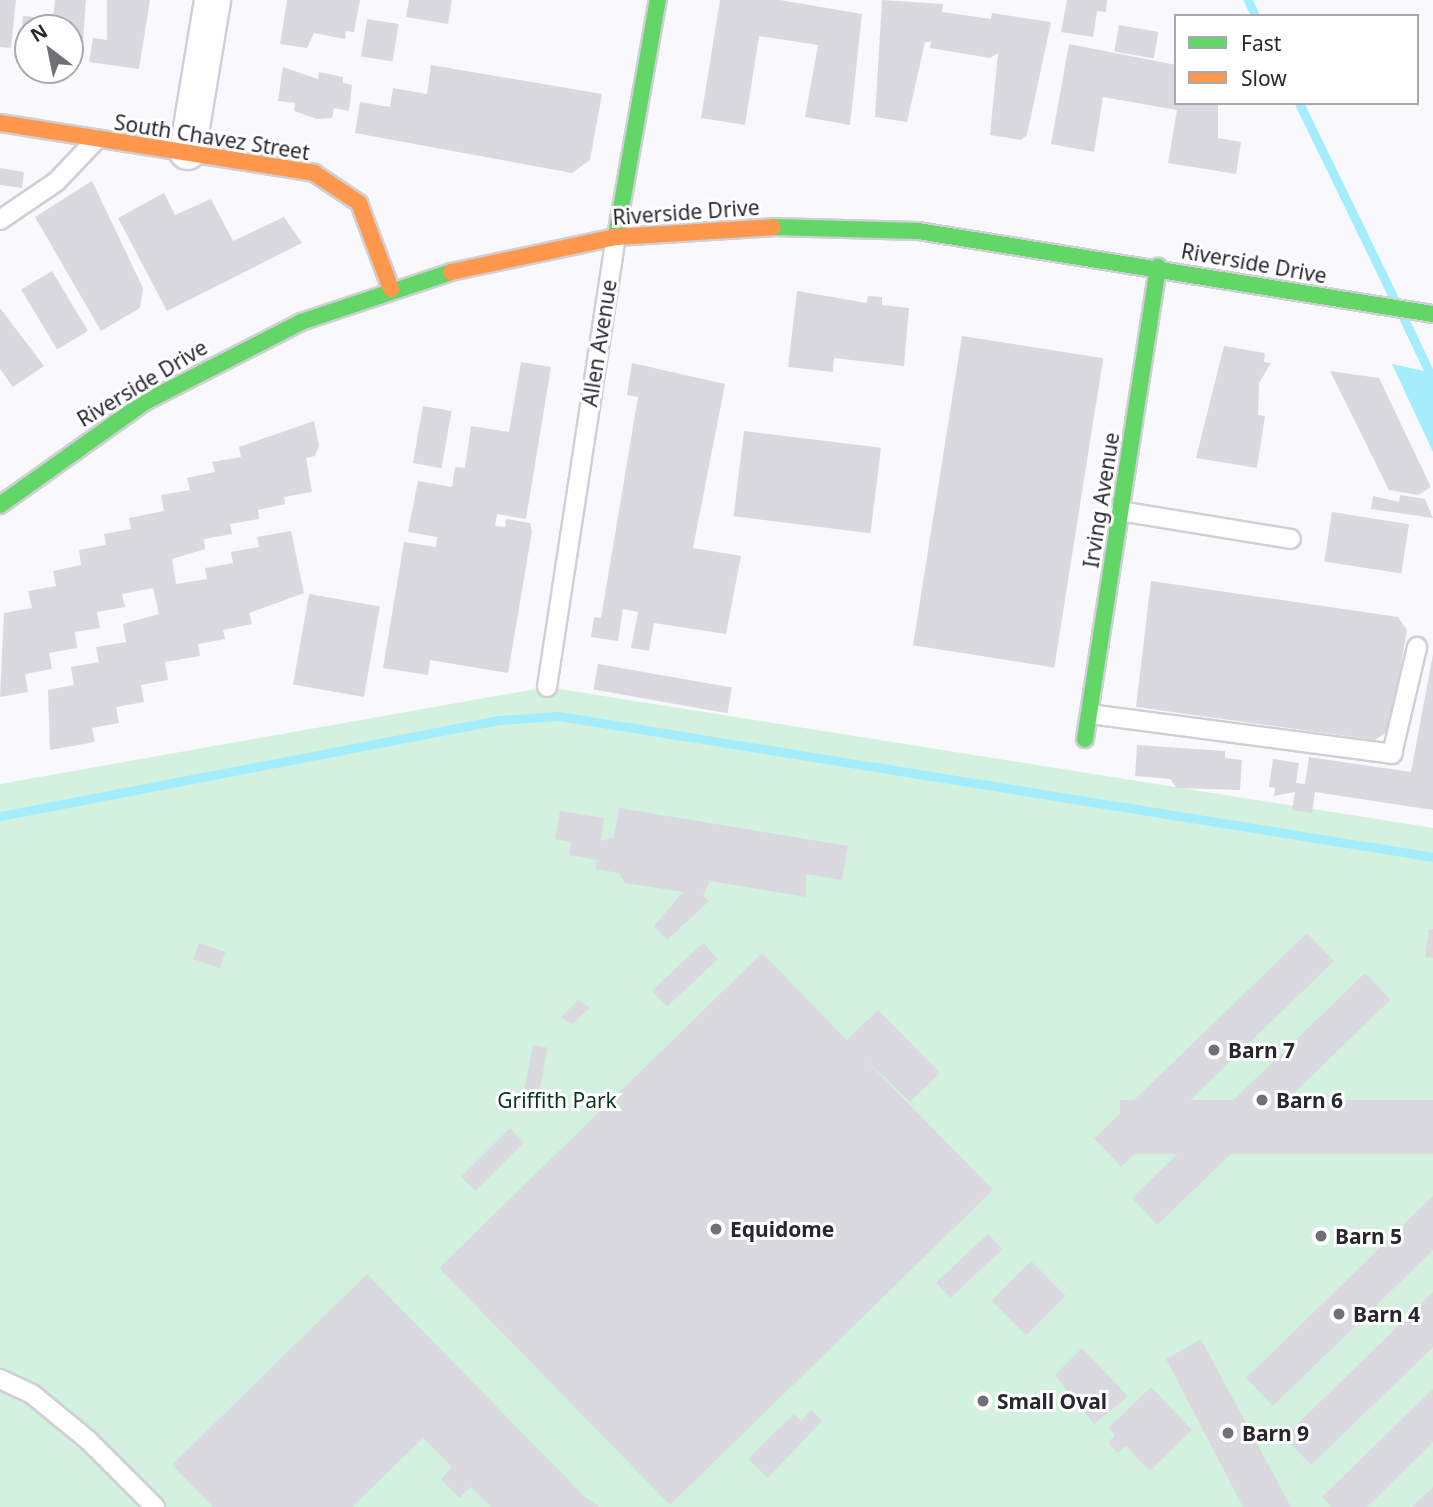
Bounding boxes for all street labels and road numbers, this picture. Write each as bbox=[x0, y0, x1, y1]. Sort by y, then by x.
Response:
street label: South Chavez Street bbox=[112, 109, 312, 165]
street label: Riverside Drive bbox=[612, 194, 760, 230]
street label: Riverside Drive bbox=[1179, 238, 1329, 288]
street label: Allen Avenue bbox=[577, 278, 621, 408]
street label: Riverside Drive bbox=[72, 334, 212, 432]
street label: Irving Avenue bbox=[1078, 430, 1124, 570]

